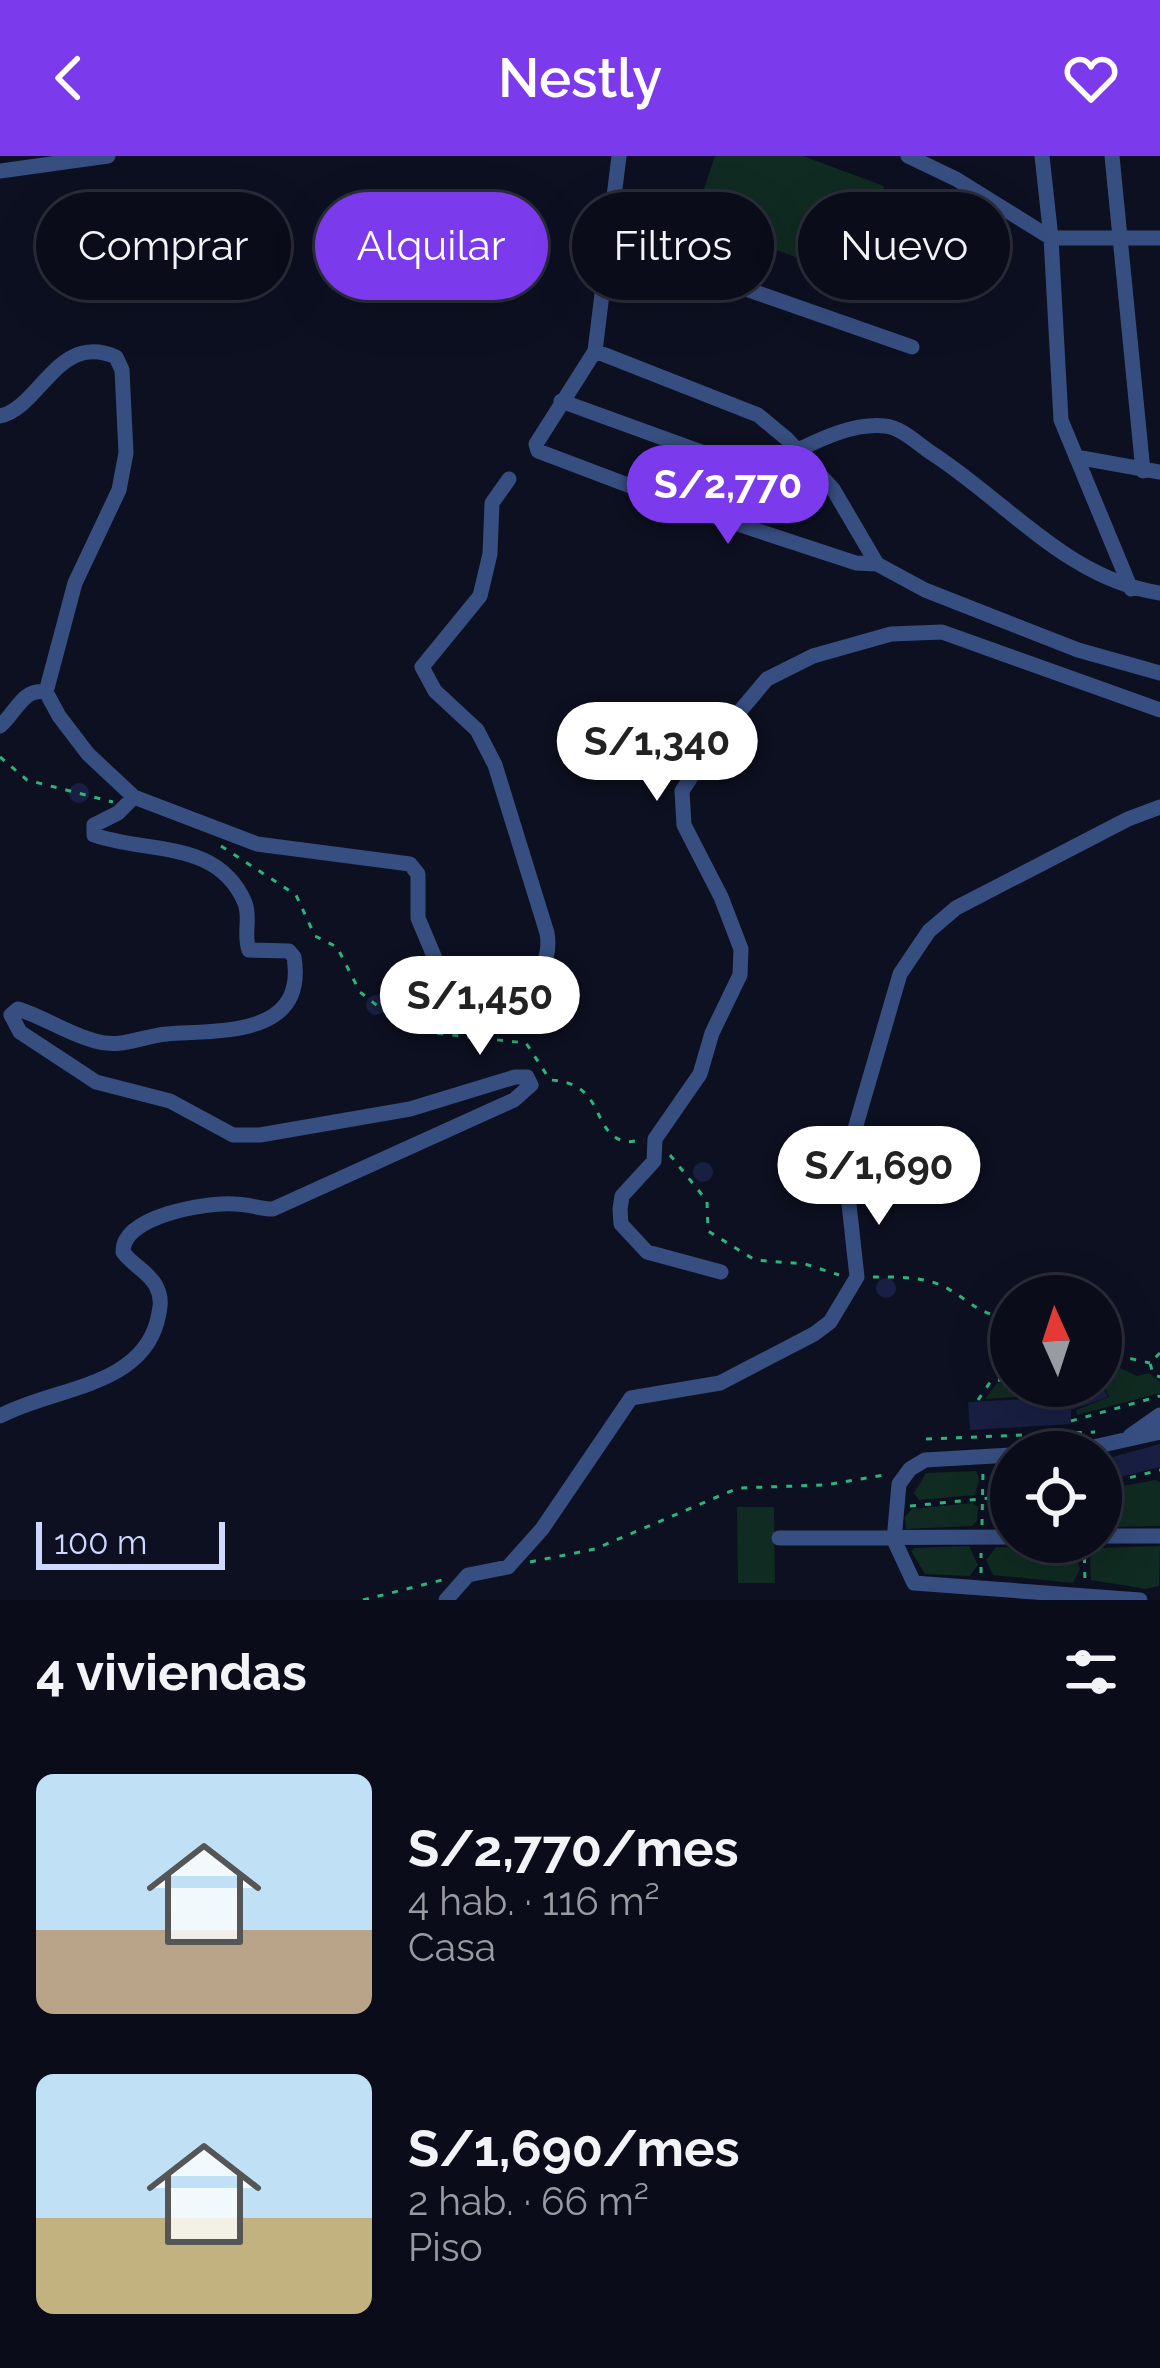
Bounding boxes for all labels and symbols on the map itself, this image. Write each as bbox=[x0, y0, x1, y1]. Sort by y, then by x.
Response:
pin: S/2,770 bbox=[617, 445, 839, 547]
pin: S/1,340 bbox=[546, 702, 768, 804]
pin: S/1,450 bbox=[369, 956, 591, 1058]
pin: S/1,690 bbox=[768, 1126, 990, 1228]
north arrow bbox=[990, 1275, 1122, 1407]
scale bar bbox=[36, 1516, 225, 1569]

